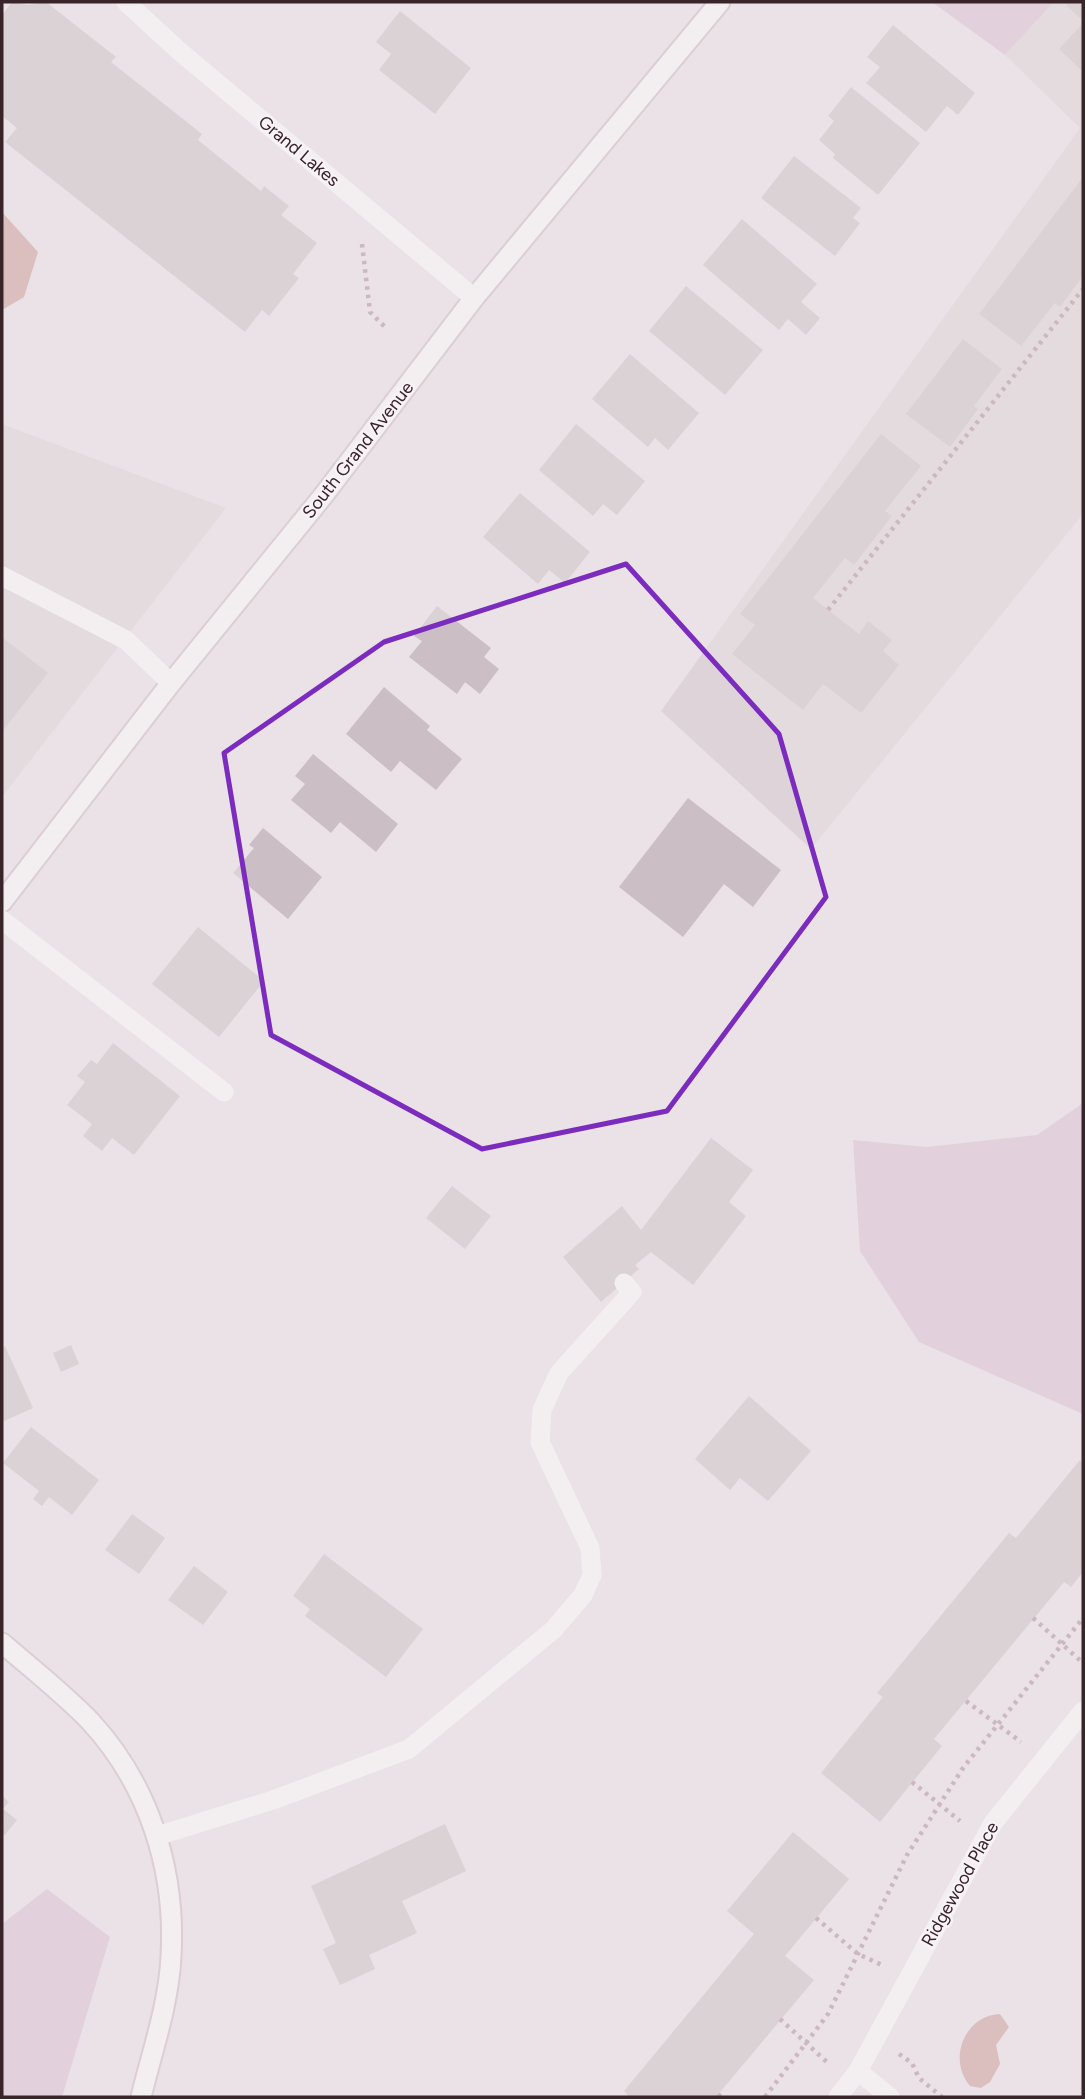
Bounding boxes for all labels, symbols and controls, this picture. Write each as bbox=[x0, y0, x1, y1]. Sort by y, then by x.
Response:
street label: Grand Lakes bbox=[254, 111, 344, 191]
street label: South Grand Avenue bbox=[298, 377, 418, 523]
street label: Ridgewood Place bbox=[917, 1818, 1003, 1950]

